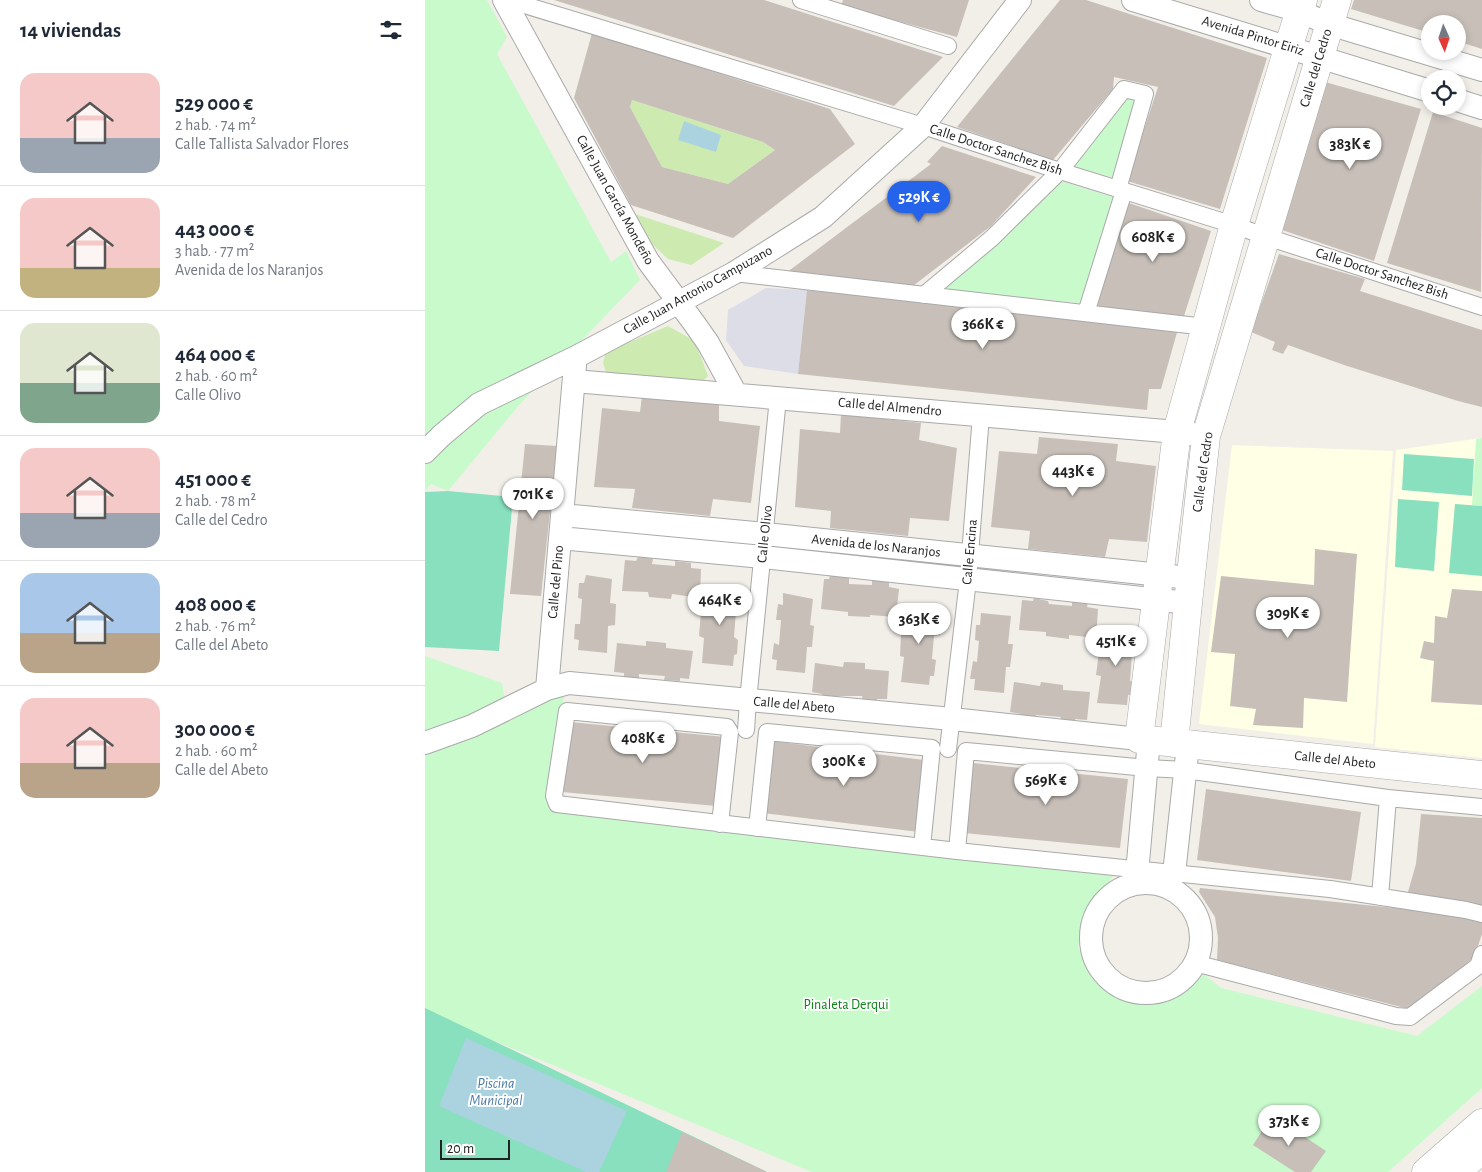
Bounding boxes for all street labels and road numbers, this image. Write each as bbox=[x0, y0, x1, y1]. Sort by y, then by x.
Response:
street label: Avenida Pintor Eiriz bbox=[1200, 14, 1306, 58]
street label: Calle del Cedro bbox=[1297, 27, 1335, 109]
street label: Calle Doctor Sanchez Bish bbox=[928, 122, 1064, 178]
street label: Calle Juan García Mondeño bbox=[574, 133, 657, 267]
street label: Calle Juan Antonio Campuzano bbox=[621, 243, 775, 337]
street label: Calle Doctor Sanchez Bish bbox=[1314, 246, 1450, 302]
street label: Calle del Almendro bbox=[838, 395, 943, 419]
street label: Calle del Cedro bbox=[1190, 431, 1216, 513]
street label: Calle Olivo bbox=[755, 504, 775, 563]
street label: Calle Encina bbox=[960, 518, 980, 585]
street label: Avenida de los Naranjos bbox=[811, 532, 941, 560]
street label: Calle del Pino bbox=[546, 545, 566, 619]
street label: Calle del Abeto bbox=[753, 694, 835, 716]
street label: Calle del Abeto bbox=[1294, 749, 1377, 771]

